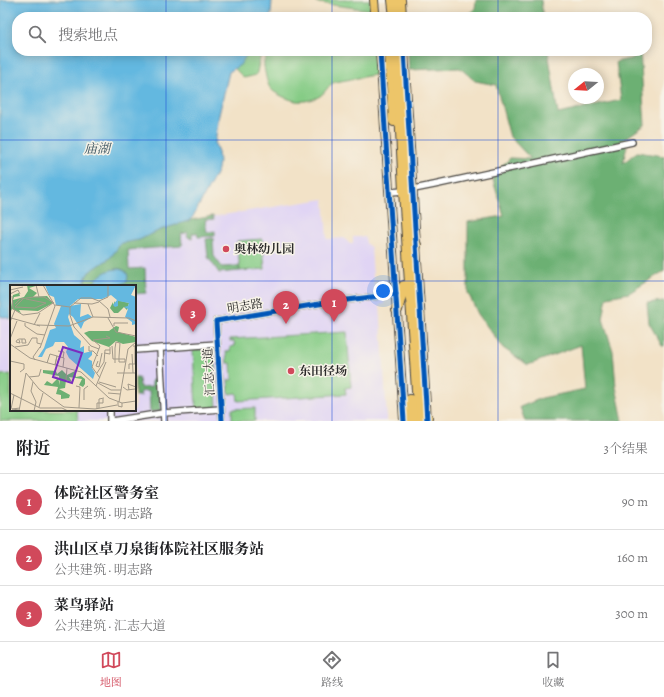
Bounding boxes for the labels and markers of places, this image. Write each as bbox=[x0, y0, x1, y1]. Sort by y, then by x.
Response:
place label: 奥林幼儿园 bbox=[234, 241, 294, 257]
marker: 奥林幼儿园 bbox=[221, 244, 231, 254]
pin: 1 bbox=[321, 289, 347, 322]
pin: 2 bbox=[273, 291, 299, 324]
pin: 3 bbox=[180, 299, 206, 332]
place label: 东田径场 bbox=[299, 363, 347, 379]
marker: 东田径场 bbox=[286, 366, 296, 376]

